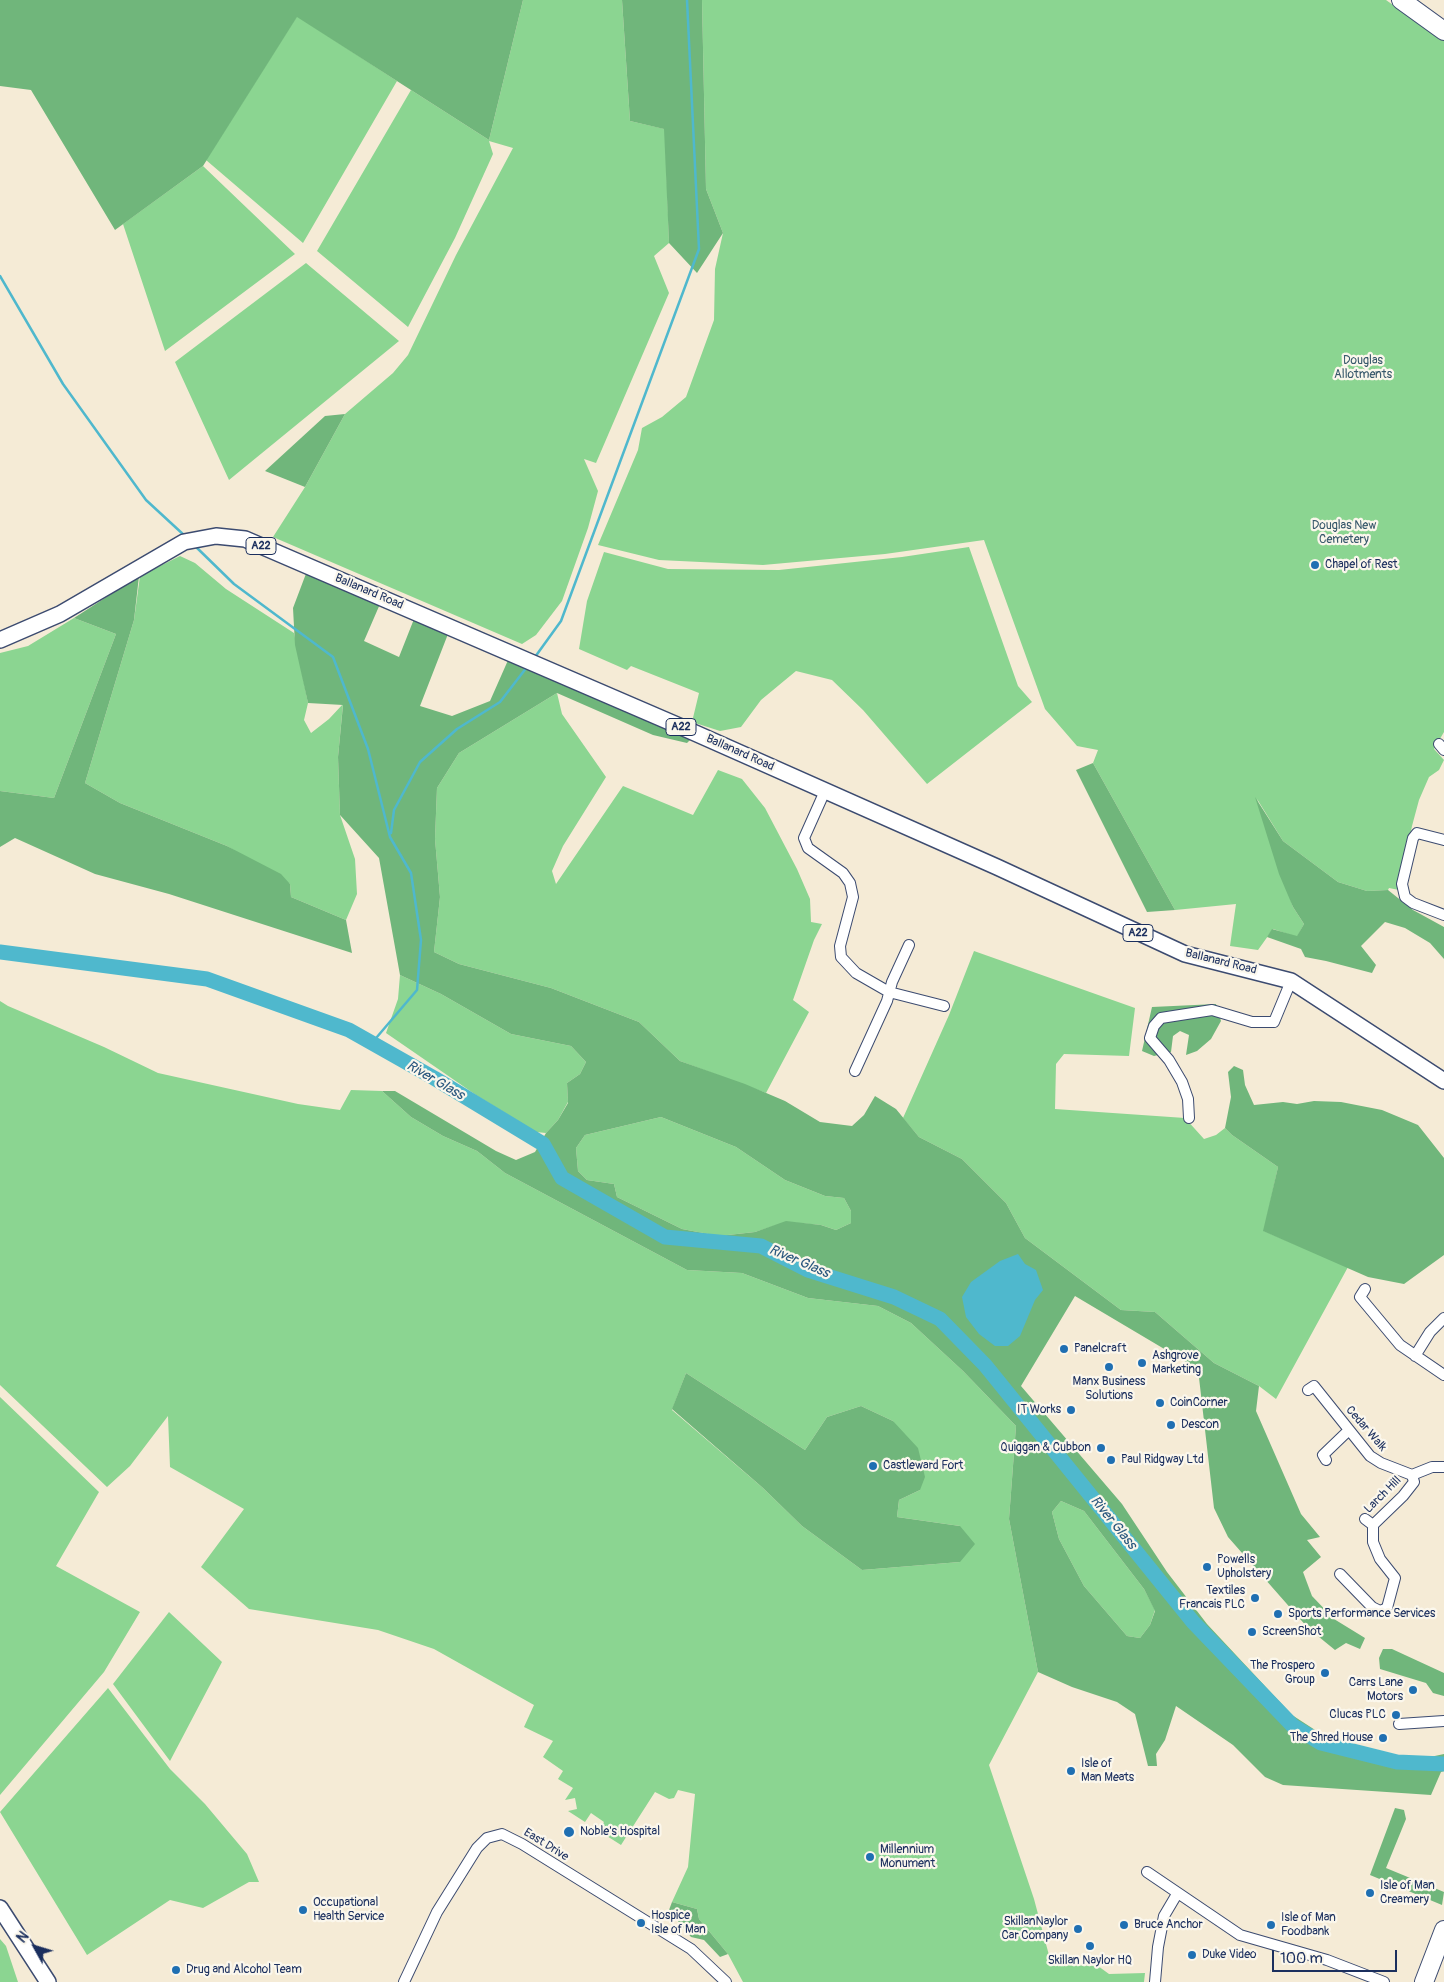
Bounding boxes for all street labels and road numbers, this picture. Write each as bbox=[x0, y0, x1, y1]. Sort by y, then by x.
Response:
road number: A22 bbox=[246, 538, 276, 554]
street label: Ballanard Road bbox=[333, 571, 405, 613]
road number: A22 bbox=[666, 719, 696, 736]
street label: Ballanard Road bbox=[704, 732, 776, 774]
road number: A22 bbox=[1123, 924, 1153, 941]
street label: Ballanard Road bbox=[1184, 946, 1258, 978]
street label: Cedar Walk bbox=[1342, 1403, 1390, 1455]
street label: Larch Hill bbox=[1362, 1474, 1404, 1516]
street label: East Drive bbox=[521, 1826, 571, 1864]

